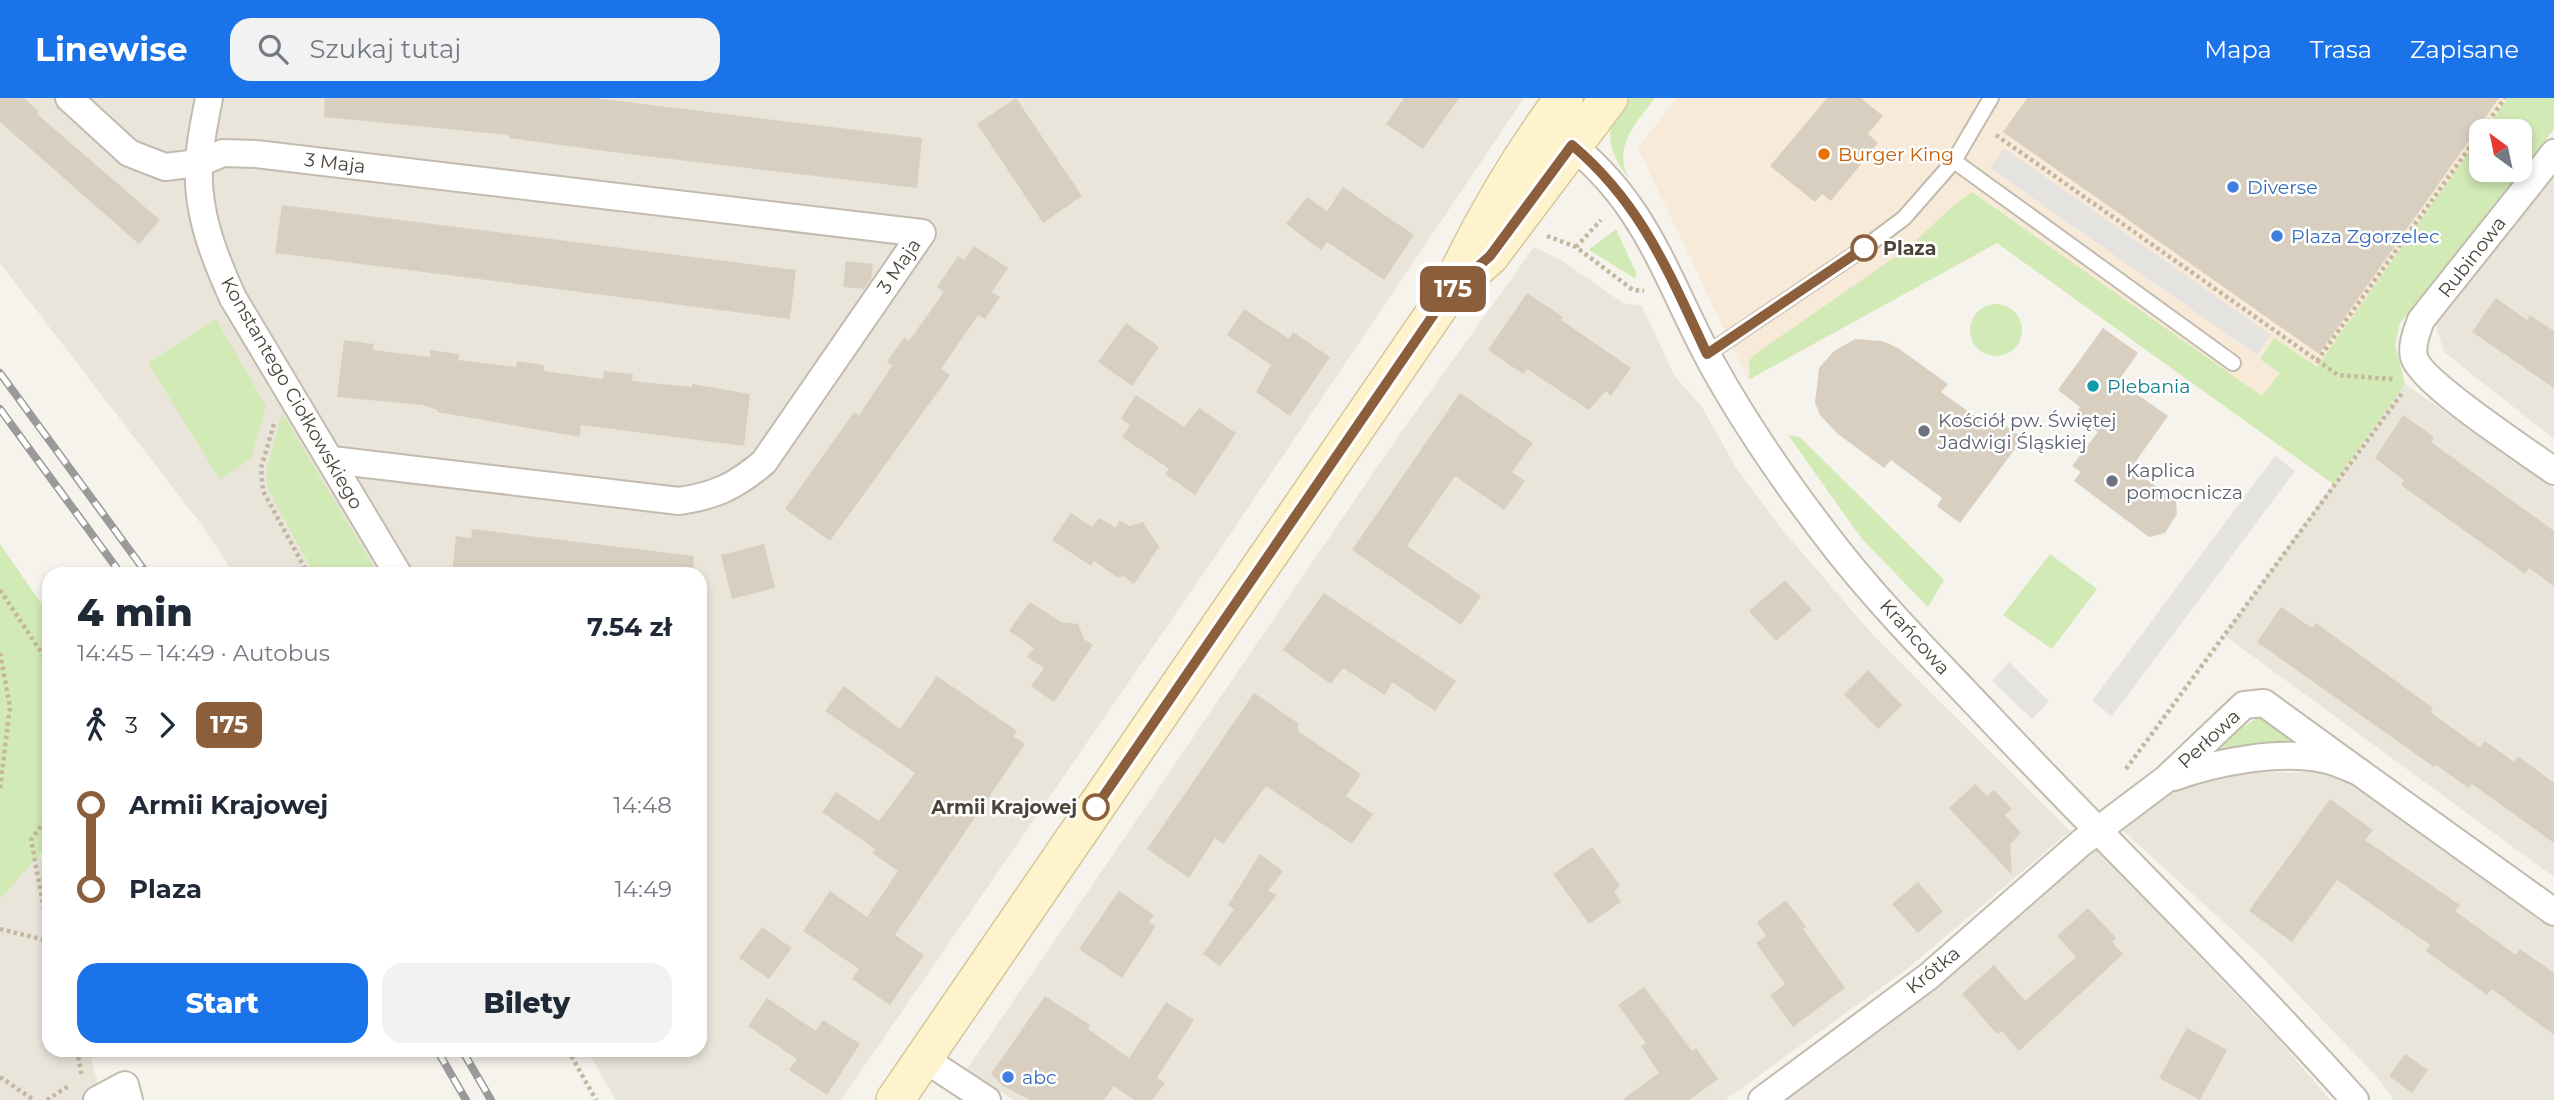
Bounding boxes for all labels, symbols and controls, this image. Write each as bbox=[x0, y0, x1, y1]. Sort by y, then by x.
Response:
search box bbox=[230, 18, 720, 81]
text: Linewise bbox=[35, 29, 188, 69]
icon: search bbox=[254, 30, 292, 68]
text: Szukaj tutaj bbox=[310, 33, 461, 65]
text: Mapa bbox=[2204, 35, 2272, 64]
text: Trasa bbox=[2310, 35, 2372, 64]
text: Zapisane bbox=[2410, 35, 2519, 64]
north arrow bbox=[2469, 119, 2532, 182]
map controls bbox=[2469, 119, 2532, 182]
place label: Burger King bbox=[1838, 143, 1954, 166]
marker: Burger King bbox=[1816, 146, 1832, 162]
street label: 3 Maja bbox=[303, 148, 367, 178]
place label: Diverse bbox=[2247, 176, 2318, 199]
marker: Diverse bbox=[2225, 179, 2241, 195]
street label: Rubinowa bbox=[2433, 212, 2511, 302]
place label: Plaza Zgorzelec bbox=[2291, 225, 2440, 248]
marker: Plaza Zgorzelec bbox=[2269, 228, 2285, 244]
street label: 3 Maja bbox=[872, 234, 926, 298]
marker: Plaza bbox=[1851, 235, 1877, 261]
place label: Plaza bbox=[1883, 237, 1936, 260]
line badge: 175 bbox=[1413, 266, 1493, 312]
street label: Konstantego Ciołkowskiego bbox=[216, 273, 368, 513]
text: 175 bbox=[1434, 274, 1472, 303]
place label: Plebania bbox=[2107, 375, 2190, 398]
marker: Plebania bbox=[2085, 378, 2101, 394]
place label: Kościół pw. Świętej Jadwigi Śląskiej bbox=[1937, 409, 2116, 454]
marker: Kościół pw. Świętej Jadwigi Śląskiej bbox=[1916, 423, 1932, 439]
place label: Kaplica pomocnicza bbox=[2126, 459, 2243, 504]
marker: Kaplica pomocnicza bbox=[2104, 473, 2120, 489]
text: 4 min bbox=[77, 589, 193, 636]
street label: Krańcowa bbox=[1875, 594, 1955, 680]
text: 7.54 zł bbox=[587, 611, 672, 643]
text: 14:45 – 14:49 · Autobus bbox=[77, 639, 330, 667]
street label: Perłowa bbox=[2173, 704, 2245, 774]
icon: walk bbox=[77, 706, 115, 744]
icon: forward bbox=[148, 706, 186, 744]
text: 175 bbox=[210, 710, 248, 739]
text: 3 bbox=[125, 711, 138, 739]
text: Armii Krajowej bbox=[129, 789, 328, 821]
text: 14:48 bbox=[613, 791, 672, 819]
marker: Armii Krajowej bbox=[1083, 794, 1109, 820]
place label: Armii Krajowej bbox=[930, 796, 1077, 819]
text: Plaza bbox=[129, 873, 202, 905]
text: 14:49 bbox=[614, 875, 672, 903]
street label: Krótka bbox=[1901, 941, 1965, 999]
button: Start bbox=[77, 963, 368, 1043]
button: Bilety bbox=[382, 963, 672, 1043]
place label: abc bbox=[1022, 1066, 1057, 1089]
marker: abc bbox=[1000, 1069, 1016, 1085]

